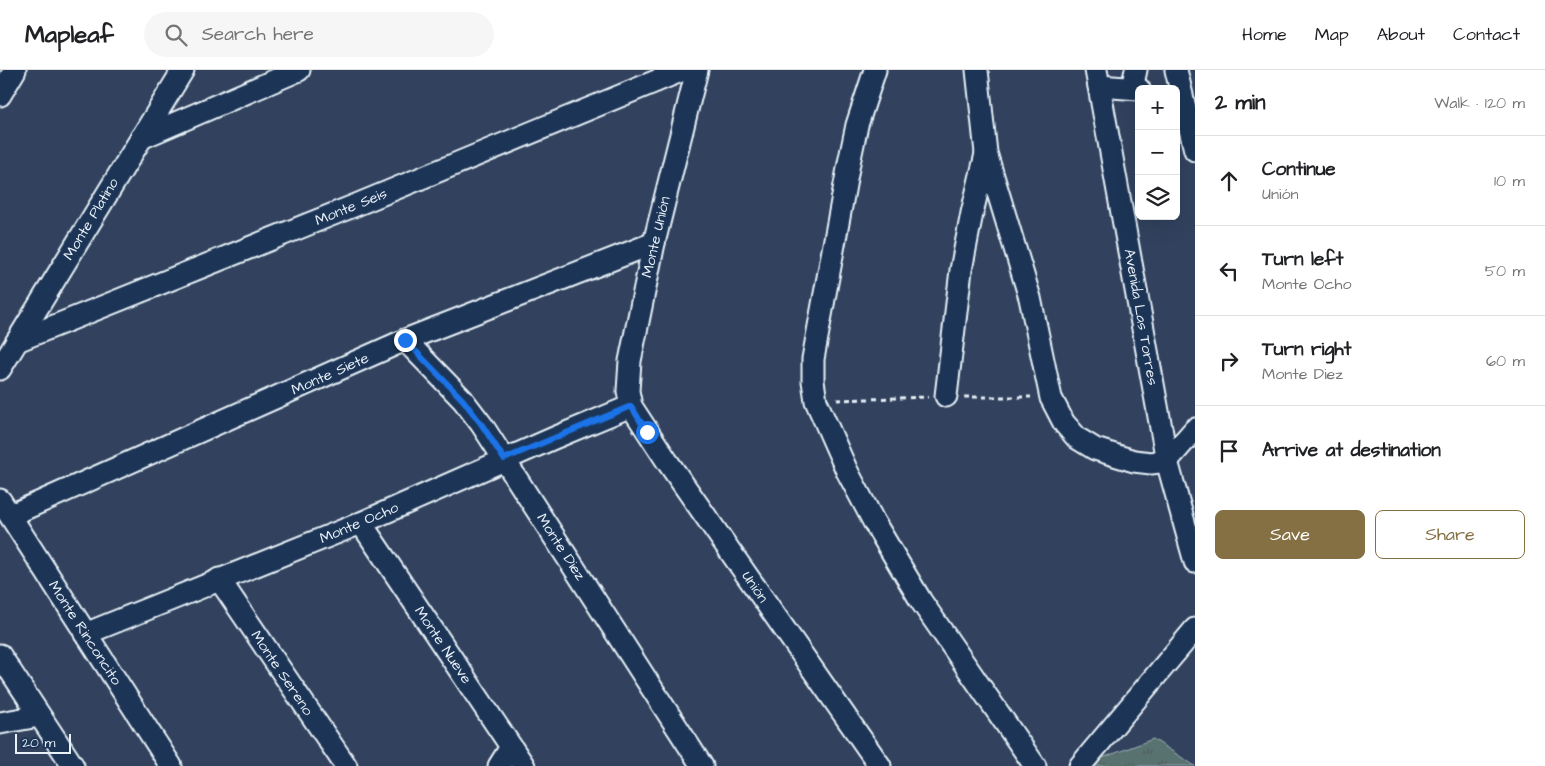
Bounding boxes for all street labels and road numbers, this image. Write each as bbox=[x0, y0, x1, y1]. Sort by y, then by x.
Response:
street label: Monte Platino bbox=[58, 174, 124, 264]
street label: Monte Seis bbox=[312, 183, 391, 231]
street label: Monte Unión bbox=[636, 194, 676, 280]
street label: Avenida Las Torres bbox=[1119, 247, 1163, 387]
street label: Monte Siete bbox=[288, 348, 372, 400]
street label: Monte Ocho bbox=[316, 497, 402, 549]
street label: Monte Diez bbox=[531, 509, 591, 585]
street label: Unión bbox=[737, 567, 774, 607]
street label: Monte Rinconcito bbox=[43, 577, 127, 690]
street label: Monte Nueve bbox=[409, 602, 477, 688]
street label: Monte Sereno bbox=[246, 626, 319, 720]

